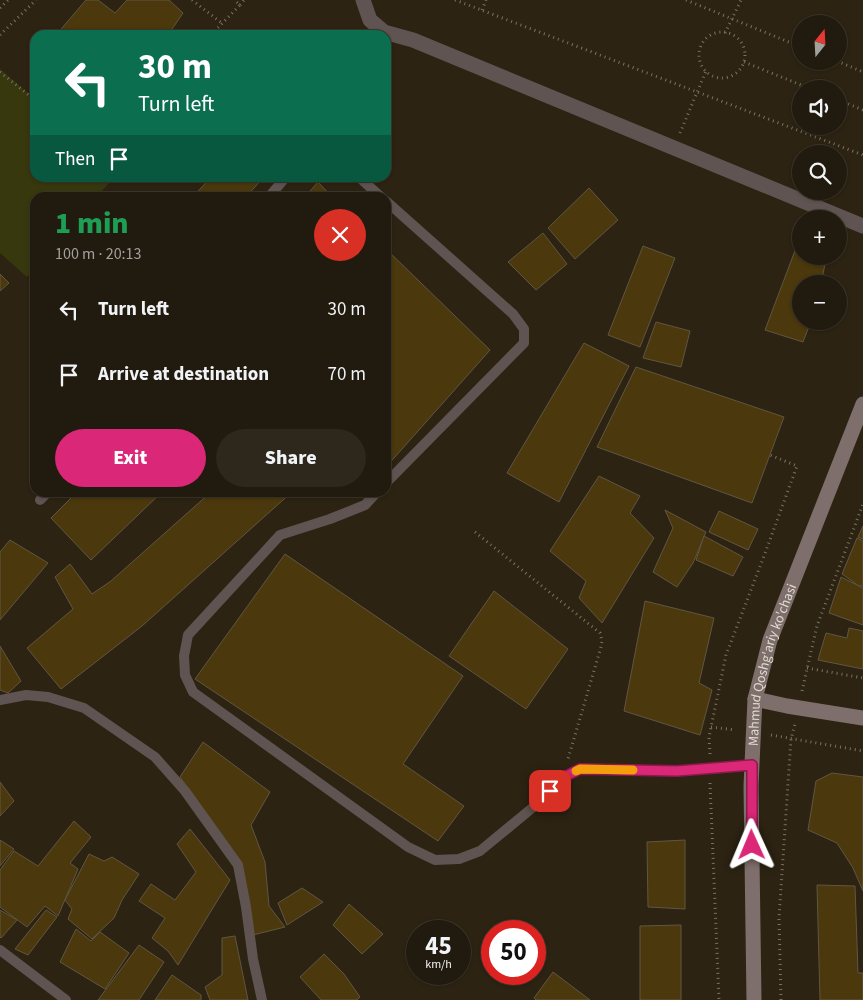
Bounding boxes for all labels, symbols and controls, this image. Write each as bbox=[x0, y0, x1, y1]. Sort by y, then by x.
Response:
north arrow bbox=[792, 15, 848, 70]
map controls bbox=[792, 15, 847, 330]
text: 30 m bbox=[138, 42, 212, 92]
icon: left bbox=[55, 50, 120, 115]
button: sound bbox=[792, 80, 847, 135]
text: Turn left bbox=[138, 88, 214, 120]
icon: arrive bbox=[105, 145, 133, 173]
button: search bbox=[792, 145, 847, 200]
text: Then bbox=[55, 146, 95, 173]
text: 1 min bbox=[55, 202, 129, 245]
button: close bbox=[314, 209, 366, 261]
button: + bbox=[792, 210, 847, 265]
text: 100 m · 20:13 bbox=[55, 243, 142, 265]
button: − bbox=[792, 275, 847, 330]
icon: left bbox=[55, 296, 83, 324]
text: Turn left bbox=[98, 296, 169, 323]
text: 30 m bbox=[328, 296, 366, 323]
icon: arrive bbox=[55, 361, 83, 389]
text: Arrive at destination bbox=[98, 361, 269, 388]
text: 70 m bbox=[328, 361, 366, 388]
button: Exit bbox=[55, 429, 206, 487]
button: Share bbox=[216, 429, 366, 487]
street label: Mahmud Qoshg'ariy ko'chasi bbox=[744, 581, 802, 746]
pin bbox=[529, 770, 571, 812]
icon: arrive bbox=[536, 777, 564, 805]
position arrow bbox=[725, 818, 777, 870]
speed limit sign: 50 bbox=[481, 920, 546, 985]
text: 45 bbox=[425, 928, 452, 964]
text: km/h bbox=[425, 956, 452, 973]

